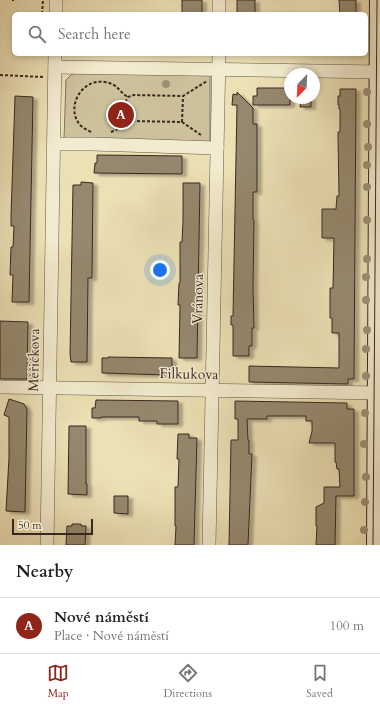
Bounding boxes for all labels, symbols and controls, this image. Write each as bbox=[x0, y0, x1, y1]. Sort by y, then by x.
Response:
search box bbox=[12, 12, 368, 56]
icon: search bbox=[26, 23, 48, 45]
text: Search here bbox=[58, 24, 131, 44]
north arrow bbox=[284, 68, 320, 104]
pin: A bbox=[108, 100, 134, 130]
your location bbox=[150, 260, 170, 280]
street label: Vránova bbox=[188, 274, 208, 324]
street label: Měřičkova bbox=[24, 328, 44, 392]
street label: Filkukova bbox=[159, 364, 219, 384]
scale bar bbox=[12, 517, 93, 536]
text: 50 m bbox=[18, 518, 42, 533]
text: Nearby bbox=[16, 560, 73, 583]
text: Nové náměstí bbox=[54, 607, 149, 627]
text: A bbox=[24, 617, 34, 635]
text: 100 m bbox=[330, 617, 364, 635]
text: Place · Nové náměstí bbox=[54, 627, 169, 645]
tab: Map bbox=[47, 662, 69, 701]
tab: Directions bbox=[163, 662, 212, 701]
tab: Saved bbox=[306, 662, 333, 701]

